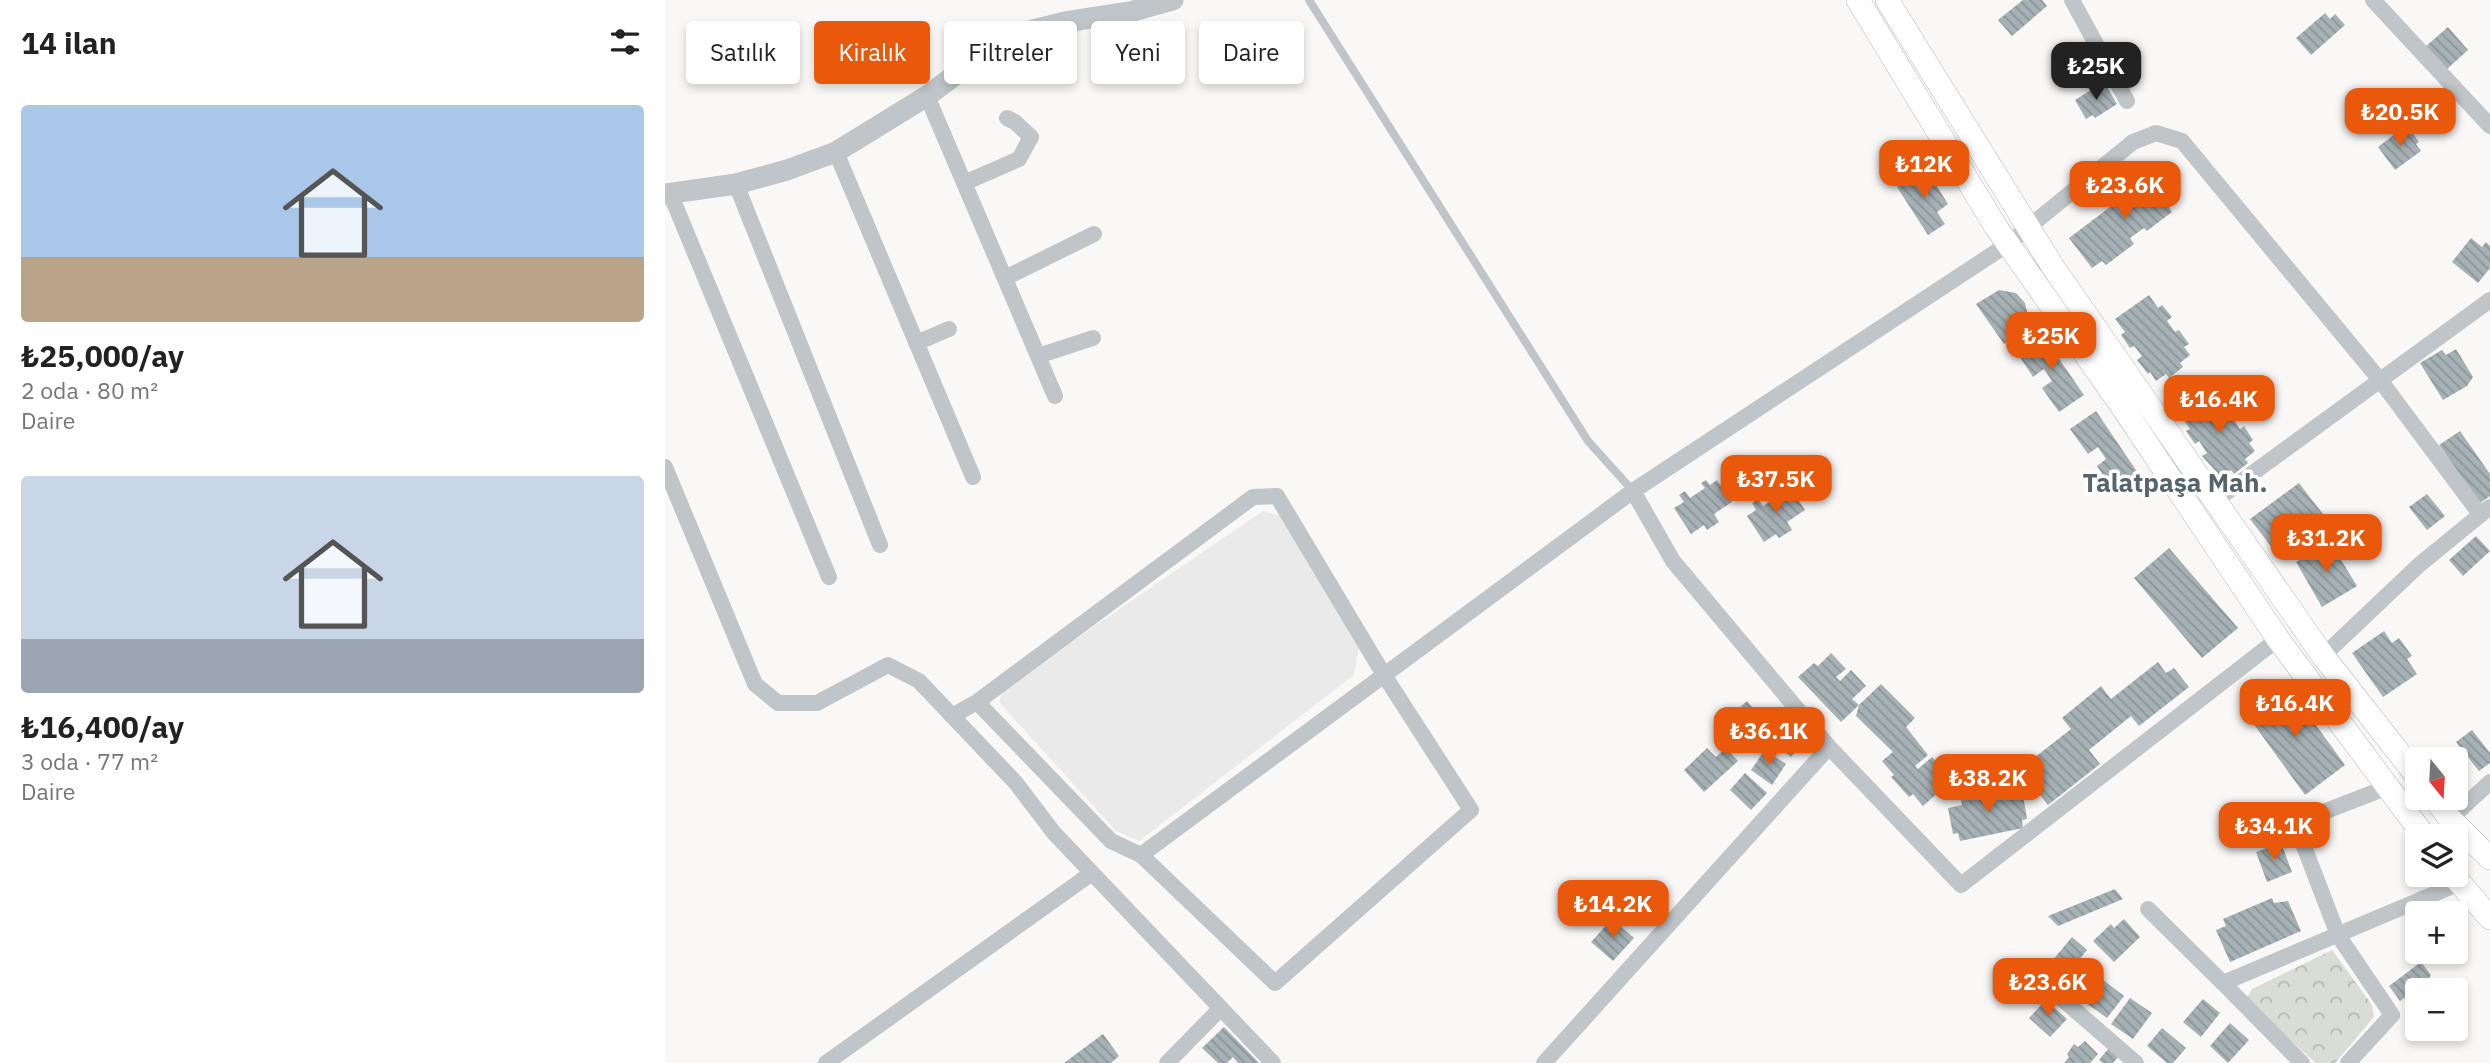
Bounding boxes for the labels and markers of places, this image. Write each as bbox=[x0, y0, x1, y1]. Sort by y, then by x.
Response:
pin: ₺25K bbox=[2055, 42, 2137, 102]
pin: ₺20.5K bbox=[2343, 88, 2457, 148]
pin: ₺12K bbox=[1883, 140, 1965, 200]
pin: ₺23.6K bbox=[2068, 162, 2182, 221]
pin: ₺25K bbox=[2010, 312, 2092, 372]
pin: ₺16.4K bbox=[2162, 376, 2276, 435]
pin: ₺37.5K bbox=[1719, 456, 1833, 515]
pin: ₺31.2K bbox=[2269, 514, 2383, 574]
pin: ₺16.4K bbox=[2238, 680, 2352, 739]
pin: ₺36.1K bbox=[1712, 708, 1826, 767]
pin: ₺38.2K bbox=[1931, 754, 2045, 814]
pin: ₺34.1K bbox=[2217, 802, 2331, 862]
pin: ₺14.2K bbox=[1556, 880, 1670, 940]
pin: ₺23.6K bbox=[1991, 958, 2105, 1018]

